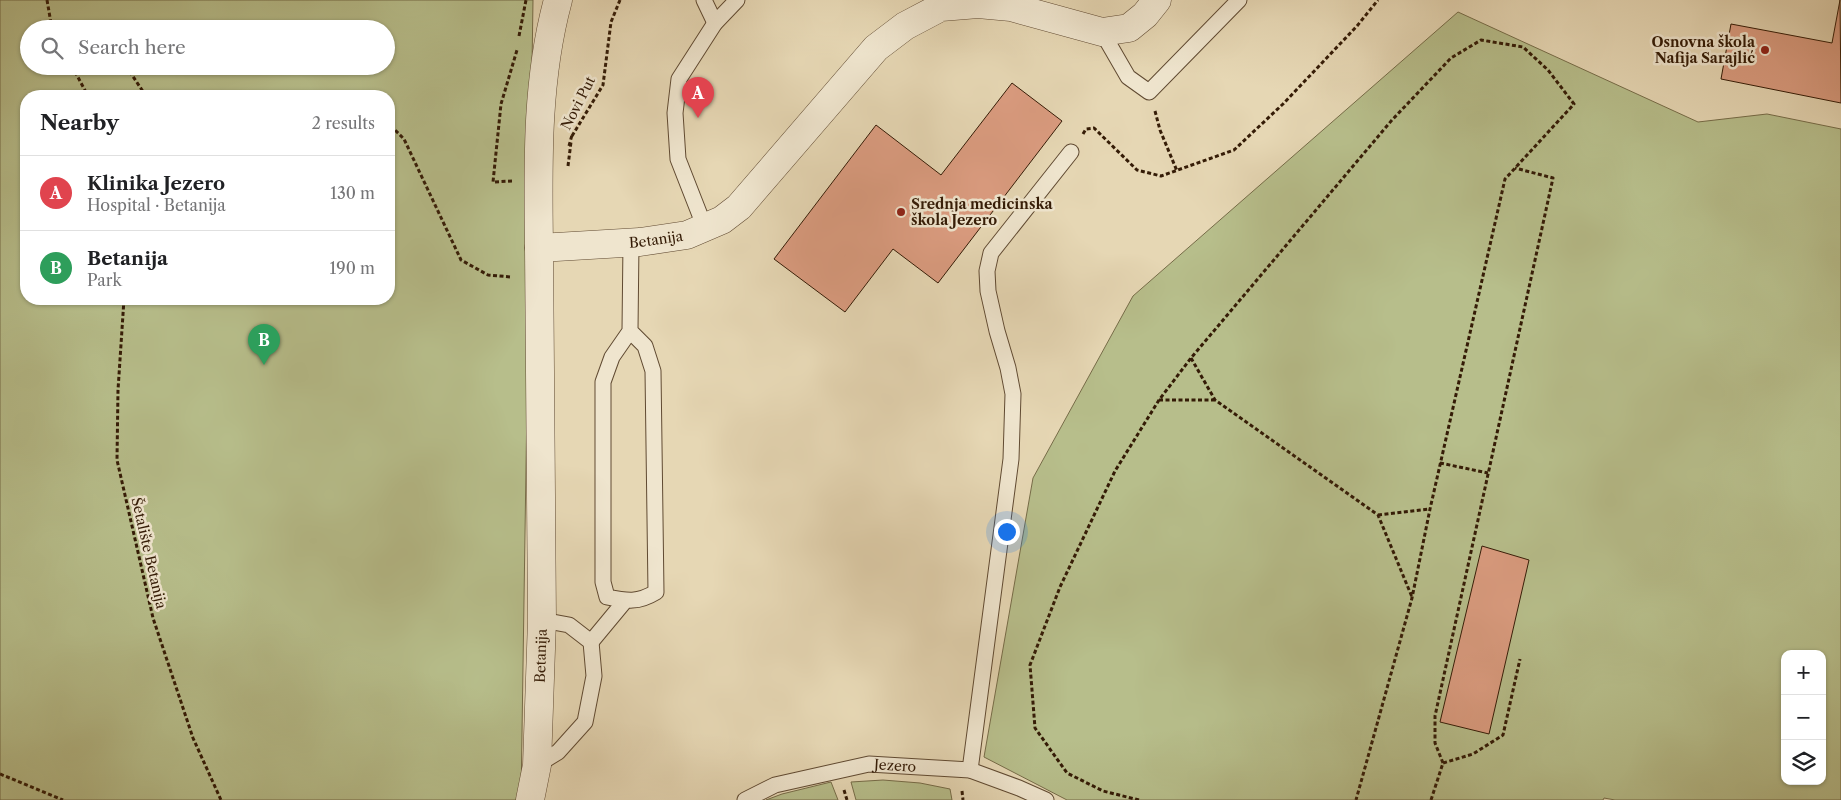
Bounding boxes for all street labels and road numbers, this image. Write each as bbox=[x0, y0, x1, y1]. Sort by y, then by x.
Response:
street label: Novi Put bbox=[557, 73, 599, 133]
street label: Betanija bbox=[628, 227, 685, 252]
street label: Šetalište Betanija bbox=[127, 495, 172, 611]
street label: Betanija bbox=[531, 628, 551, 683]
street label: Jezero bbox=[872, 755, 917, 776]

